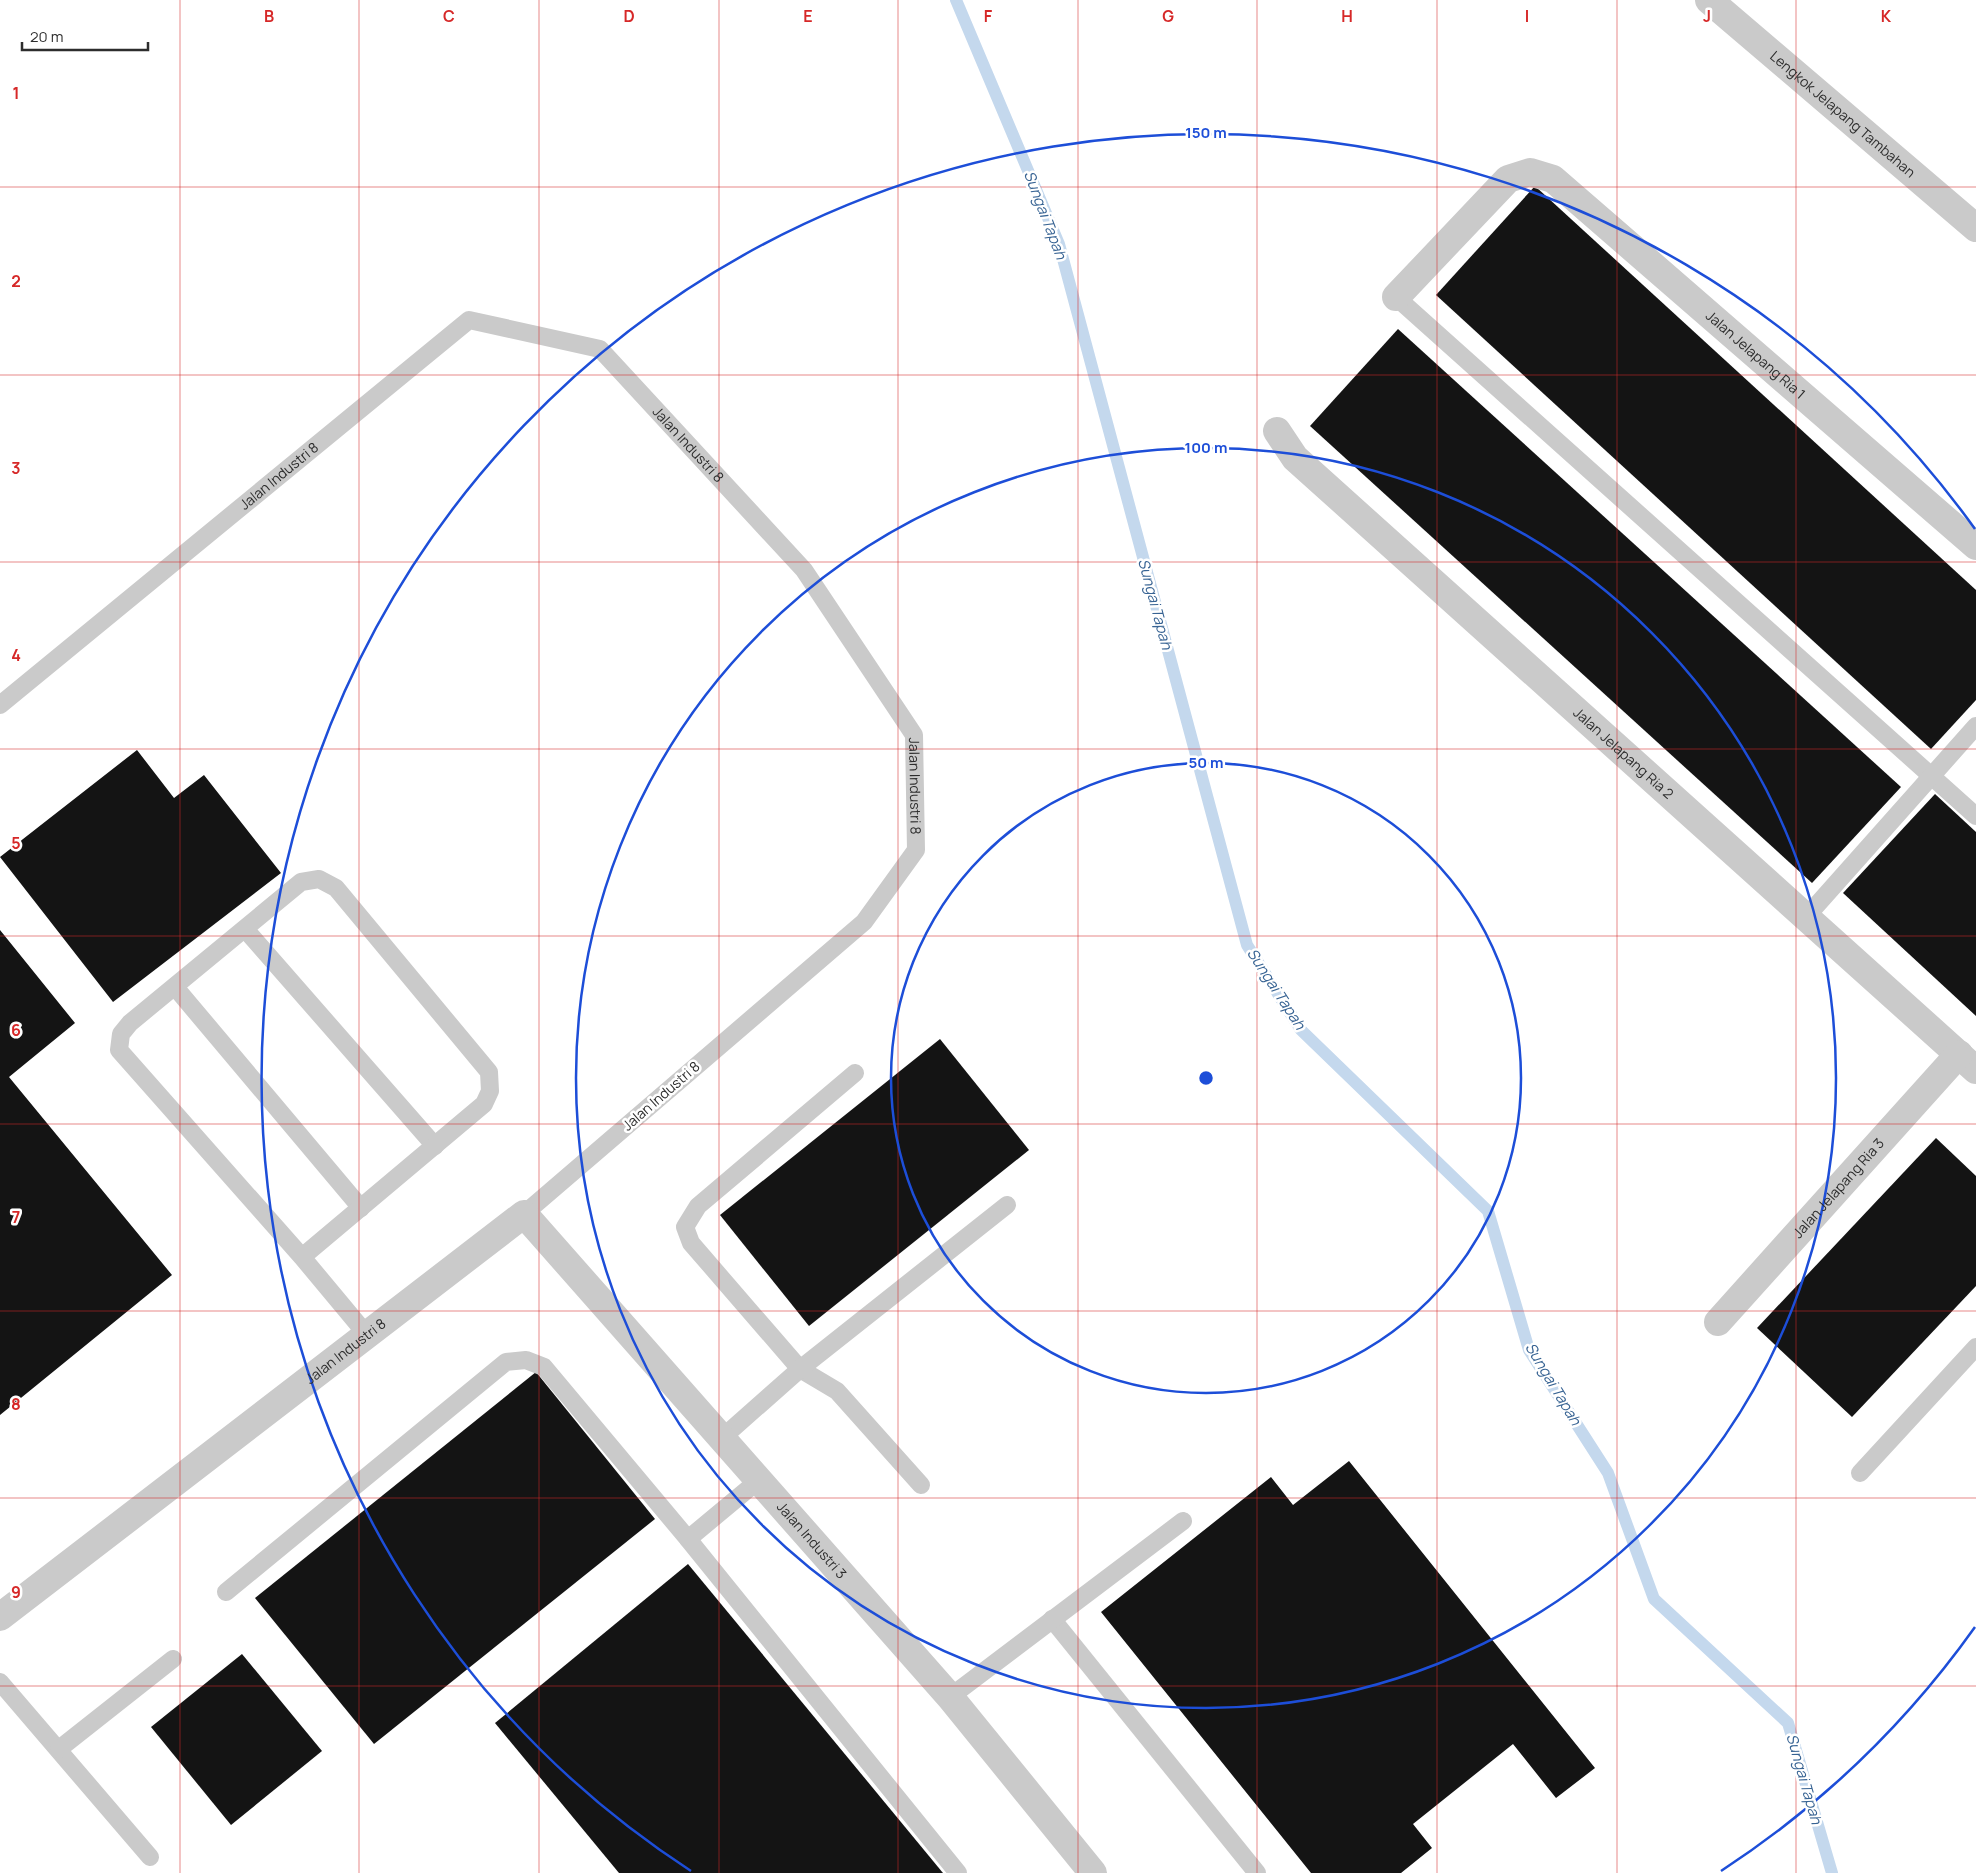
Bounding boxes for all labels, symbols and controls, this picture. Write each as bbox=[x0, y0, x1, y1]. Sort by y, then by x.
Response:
text: B bbox=[264, 5, 274, 27]
text: C bbox=[443, 5, 455, 27]
text: D bbox=[623, 5, 635, 27]
text: E bbox=[803, 5, 813, 27]
text: F bbox=[984, 5, 993, 27]
text: G bbox=[1162, 5, 1174, 27]
text: H bbox=[1341, 5, 1353, 27]
text: I bbox=[1525, 5, 1529, 27]
text: J bbox=[1703, 5, 1711, 27]
text: K bbox=[1881, 5, 1892, 27]
scale bar bbox=[22, 20, 149, 52]
text: 20 m bbox=[30, 26, 63, 47]
street label: Lengkok Jelapang Tambahan bbox=[1766, 46, 1920, 181]
text: 1 bbox=[12, 82, 20, 104]
text: 150 m bbox=[1185, 122, 1227, 143]
water label: Sungai Tapah bbox=[1019, 168, 1072, 263]
text: 2 bbox=[11, 270, 21, 292]
street label: Jalan Jelapang Ria 1 bbox=[1702, 306, 1810, 403]
street label: Jalan Industri 8 bbox=[649, 402, 728, 486]
street label: Jalan Industri 8 bbox=[235, 437, 322, 514]
text: 100 m bbox=[1185, 437, 1227, 458]
text: 3 bbox=[11, 457, 21, 479]
water label: Sungai Tapah bbox=[1133, 556, 1178, 653]
text: 4 bbox=[11, 644, 21, 666]
street label: Jalan Jelapang Ria 2 bbox=[1570, 703, 1678, 803]
street label: Jalan Industri 8 bbox=[905, 737, 926, 835]
text: 50 m bbox=[1188, 752, 1224, 773]
text: 5 bbox=[11, 832, 21, 854]
water label: Sungai Tapah bbox=[1242, 944, 1311, 1034]
text: 6 bbox=[11, 1019, 21, 1041]
street label: Jalan Industri 8 bbox=[618, 1057, 703, 1135]
centre of rings bbox=[1197, 1069, 1215, 1087]
street label: Jalan Jelapang Ria 3 bbox=[1788, 1134, 1888, 1242]
text: 7 bbox=[12, 1206, 20, 1228]
street label: Jalan Industri 8 bbox=[301, 1314, 390, 1388]
water label: Sungai Tapah bbox=[1520, 1338, 1587, 1430]
text: 8 bbox=[11, 1393, 21, 1415]
street label: Jalan Industri 3 bbox=[773, 1497, 851, 1582]
text: 9 bbox=[11, 1581, 21, 1603]
water label: Sungai Tapah bbox=[1782, 1731, 1828, 1828]

